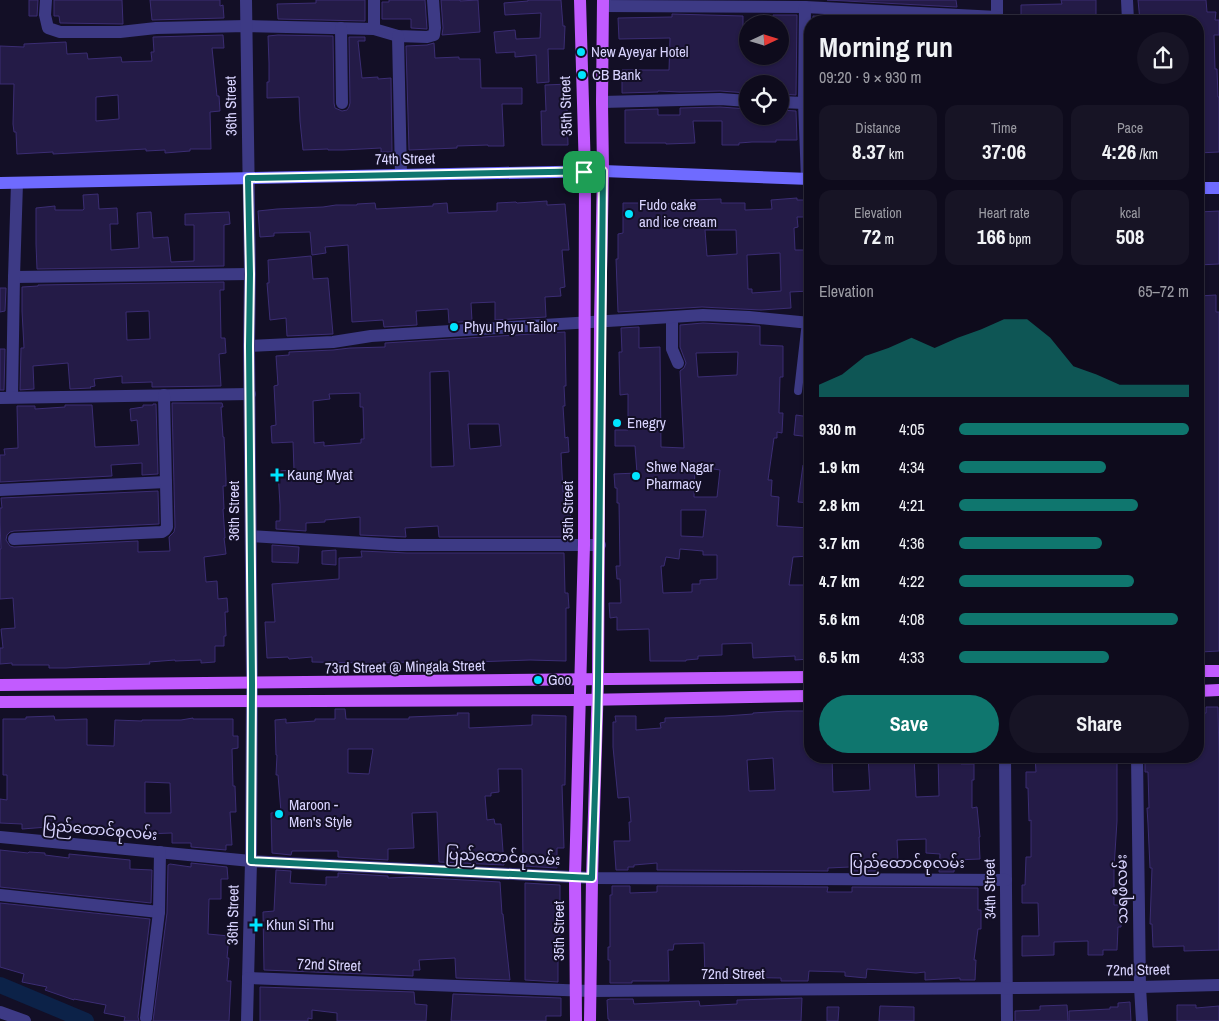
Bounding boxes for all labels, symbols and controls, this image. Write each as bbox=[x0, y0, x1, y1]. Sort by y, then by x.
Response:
north arrow bbox=[739, 15, 789, 65]
map controls bbox=[739, 15, 789, 125]
text: Morning run bbox=[819, 28, 953, 66]
button: share bbox=[1137, 32, 1189, 84]
place label: New Ayeyar Hotel bbox=[591, 41, 689, 62]
marker: New Ayeyar Hotel bbox=[575, 46, 587, 58]
place label: CB Bank bbox=[592, 64, 641, 85]
text: 09:20 · 9 × 930 m bbox=[819, 66, 922, 88]
marker: CB Bank bbox=[576, 69, 588, 81]
street label: 36th Street bbox=[219, 75, 242, 136]
street label: 35th Street bbox=[554, 75, 577, 136]
button: locate bbox=[739, 75, 789, 125]
text: Distance bbox=[855, 119, 901, 137]
text: Time bbox=[991, 119, 1017, 137]
text: Pace bbox=[1117, 119, 1143, 137]
text: 8.37 bbox=[852, 137, 886, 166]
text: 37:06 bbox=[982, 137, 1026, 166]
text: 4:26 bbox=[1102, 137, 1136, 166]
text: km bbox=[886, 145, 904, 163]
text: /km bbox=[1136, 145, 1158, 163]
street label: 74th Street bbox=[375, 147, 436, 170]
pin bbox=[563, 151, 605, 193]
icon: arrive bbox=[570, 158, 598, 186]
place label: Fudo cake and ice cream bbox=[639, 194, 717, 232]
text: Elevation bbox=[854, 204, 902, 222]
text: Heart rate bbox=[978, 204, 1030, 222]
text: kcal bbox=[1120, 204, 1140, 222]
marker: Fudo cake and ice cream bbox=[623, 208, 635, 220]
text: 72 bbox=[862, 222, 881, 251]
text: 166 bbox=[977, 222, 1006, 251]
text: 508 bbox=[1116, 222, 1144, 251]
text: m bbox=[881, 230, 894, 248]
text: bpm bbox=[1006, 230, 1031, 248]
text: Elevation bbox=[819, 280, 874, 302]
text: 65–72 m bbox=[1138, 280, 1189, 302]
place label: Phyu Phyu Tailor bbox=[464, 316, 557, 337]
marker: Phyu Phyu Tailor bbox=[448, 321, 460, 333]
place label: Enegry bbox=[627, 412, 667, 433]
marker: Enegry bbox=[611, 417, 623, 429]
text: 930 m bbox=[819, 418, 856, 440]
text: 4:05 bbox=[899, 418, 925, 440]
place label: Shwe Nagar Pharmacy bbox=[646, 456, 714, 494]
text: 1.9 km bbox=[819, 456, 860, 478]
text: 4:34 bbox=[899, 456, 925, 478]
place label: Kaung Myat bbox=[287, 464, 353, 485]
marker: Kaung Myat bbox=[271, 469, 283, 481]
marker: Shwe Nagar Pharmacy bbox=[630, 470, 642, 482]
street label: 36th Street bbox=[223, 480, 244, 541]
street label: 35th Street bbox=[557, 480, 578, 541]
text: 2.8 km bbox=[819, 494, 860, 516]
text: 4:21 bbox=[899, 494, 925, 516]
text: 3.7 km bbox=[819, 532, 860, 554]
text: 4:36 bbox=[899, 532, 925, 554]
text: 4.7 km bbox=[819, 570, 860, 592]
text: 4:22 bbox=[899, 570, 925, 592]
text: 5.6 km bbox=[819, 608, 860, 630]
text: 4:08 bbox=[899, 608, 925, 630]
text: 6.5 km bbox=[819, 646, 860, 668]
text: 4:33 bbox=[899, 646, 925, 668]
street label: 73rd Street @ Mingala Street bbox=[325, 655, 486, 678]
place label: Goo bbox=[548, 669, 571, 690]
marker: Goo bbox=[532, 674, 544, 686]
button: Save bbox=[819, 695, 999, 753]
button: Share bbox=[1009, 695, 1189, 753]
place label: Maroon - Men's Style bbox=[289, 794, 352, 832]
marker: Maroon - Men's Style bbox=[273, 808, 285, 820]
street label: ပြည်ထောင်စုလမ်း bbox=[42, 814, 158, 847]
street label: ပြည်ထောင်စုလမ်း bbox=[445, 843, 561, 872]
street label: ပြည်ထောင်စုလမ်း bbox=[849, 852, 965, 875]
street label: သရဖီလမ်း bbox=[1110, 854, 1135, 924]
street label: 34th Street bbox=[978, 858, 1001, 919]
street label: 36th Street bbox=[221, 884, 244, 945]
street label: 35th Street bbox=[548, 900, 569, 961]
place label: Khun Si Thu bbox=[266, 914, 334, 935]
marker: Khun Si Thu bbox=[250, 919, 262, 931]
street label: 72nd Street bbox=[297, 953, 362, 976]
street label: 72nd Street bbox=[1106, 958, 1171, 981]
street label: 72nd Street bbox=[701, 963, 765, 984]

